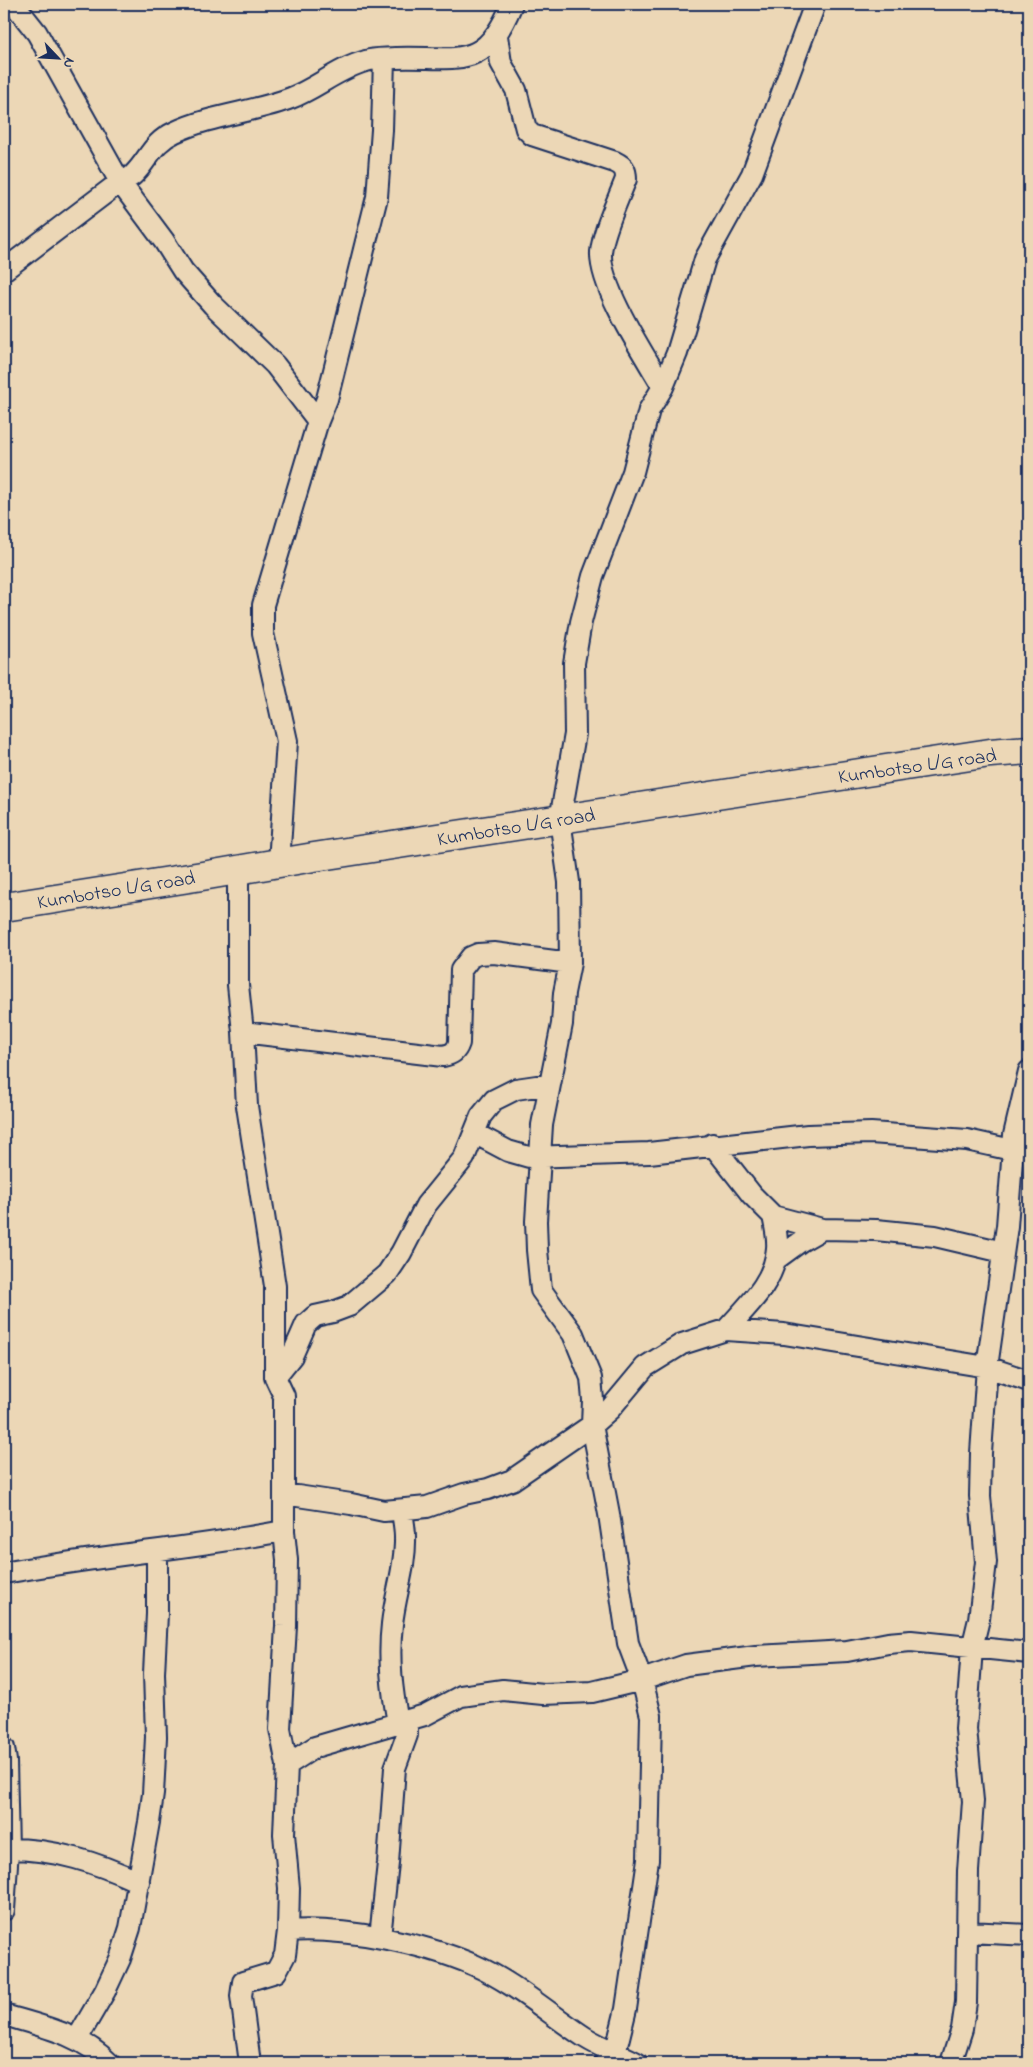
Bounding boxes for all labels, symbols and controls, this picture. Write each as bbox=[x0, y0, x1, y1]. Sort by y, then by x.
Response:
north arrow bbox=[32, 32, 82, 82]
text: N bbox=[57, 54, 80, 72]
street label: Kumbotso L/G road bbox=[836, 742, 998, 793]
street label: Kumbotso L/G road bbox=[435, 802, 597, 855]
street label: Kumbotso L/G road bbox=[35, 865, 197, 918]

